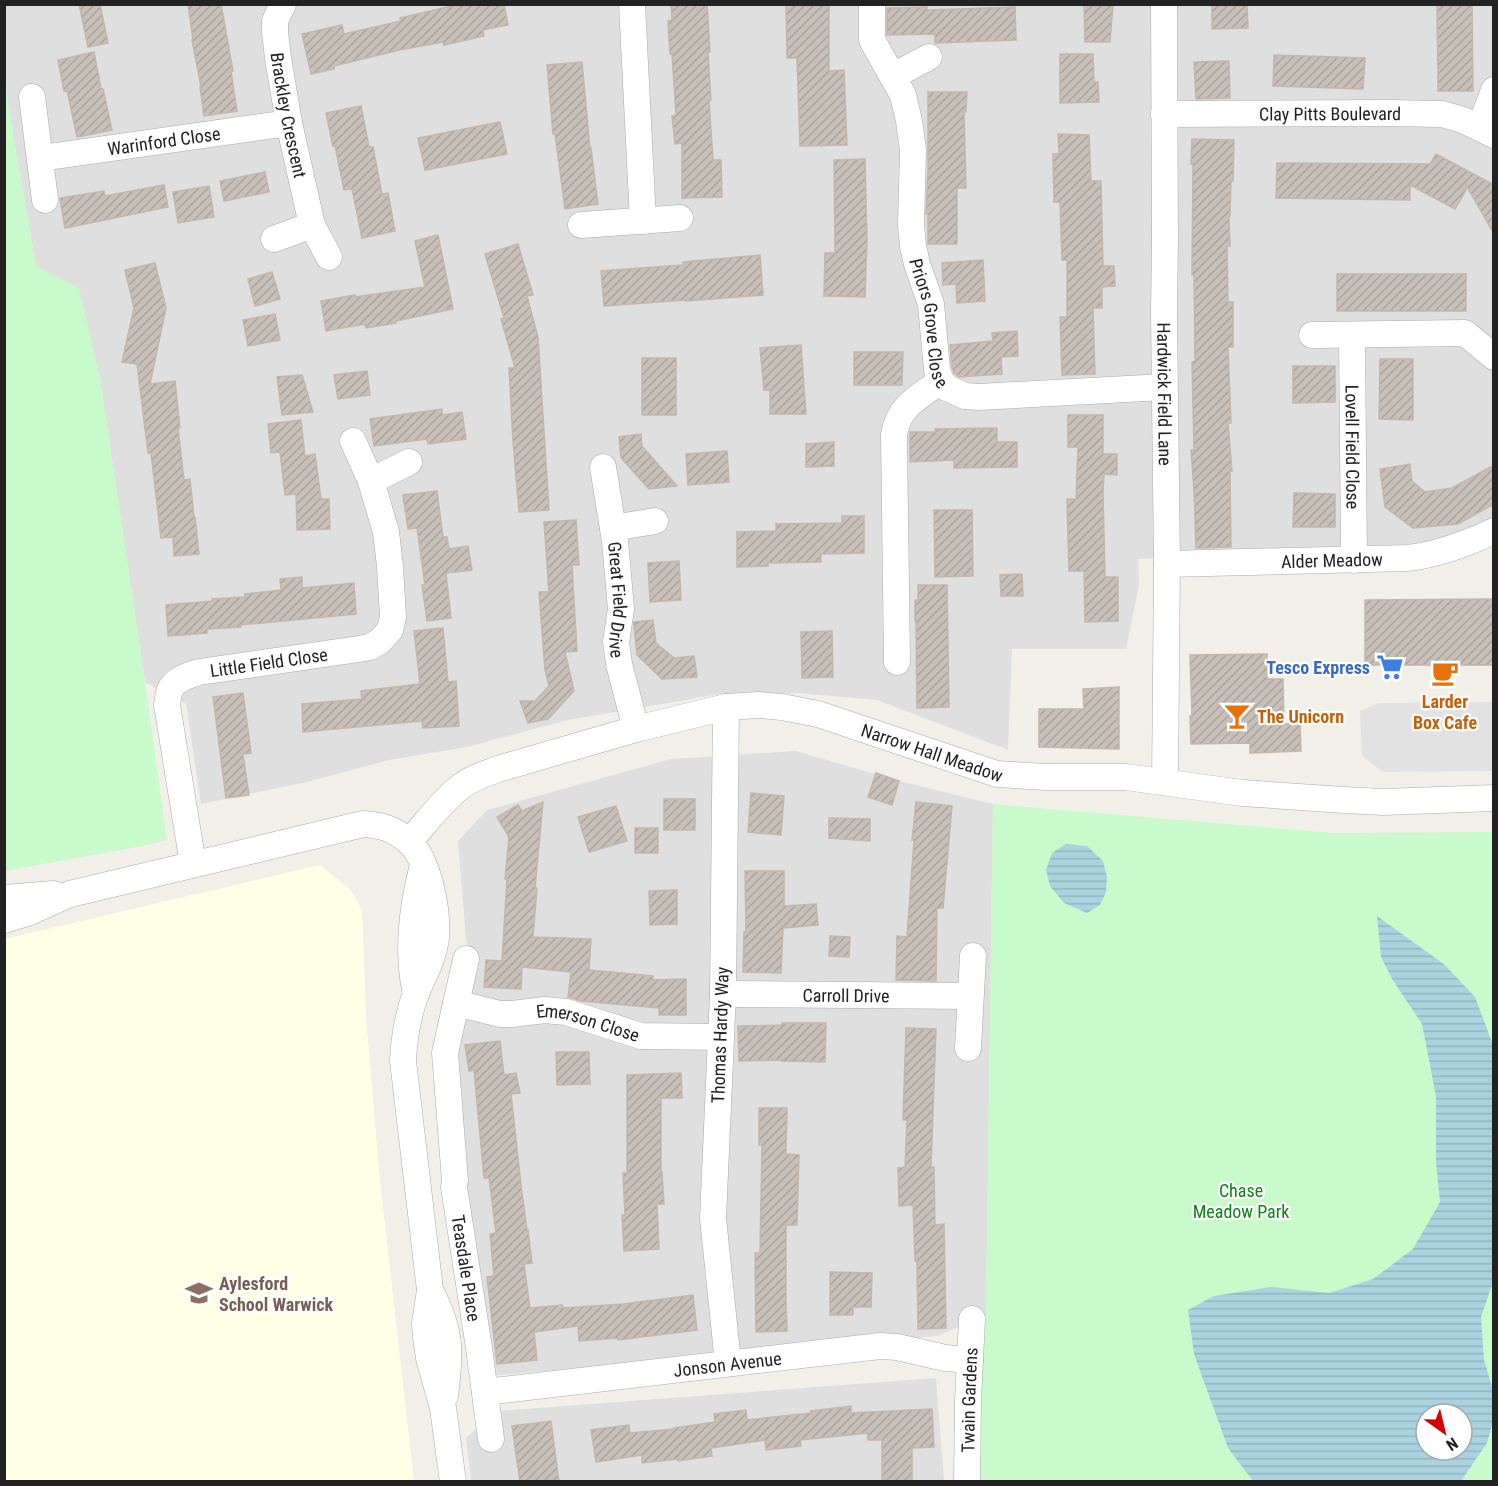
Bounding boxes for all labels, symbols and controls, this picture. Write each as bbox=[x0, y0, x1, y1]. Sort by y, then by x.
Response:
street label: Brackley Crescent bbox=[267, 51, 311, 180]
street label: Clay Pitts Boulevard bbox=[1259, 102, 1401, 124]
street label: Warinford Close bbox=[106, 122, 221, 159]
street label: Priors Grove Close bbox=[906, 256, 953, 392]
street label: Hardwick Field Lane bbox=[1154, 322, 1176, 466]
street label: Lovell Field Close bbox=[1342, 385, 1364, 509]
street label: Great Field Drive bbox=[605, 541, 631, 659]
street label: Alder Meadow bbox=[1281, 548, 1383, 572]
street label: Little Field Close bbox=[209, 643, 329, 681]
supermarket icon: Tesco Express bbox=[1375, 652, 1405, 682]
place label: Tesco Express bbox=[1266, 657, 1370, 678]
cafe icon: Larder Box Cafe bbox=[1430, 658, 1460, 688]
place label: Larder Box Cafe bbox=[1413, 691, 1477, 733]
bar icon: The Unicorn bbox=[1222, 701, 1252, 731]
place label: The Unicorn bbox=[1257, 706, 1344, 727]
street label: Narrow Hall Meadow bbox=[859, 719, 1006, 786]
street label: Thomas Hardy Way bbox=[707, 966, 733, 1104]
street label: Carroll Drive bbox=[802, 984, 890, 1006]
street label: Emerson Close bbox=[535, 1000, 642, 1045]
park label: Chase Meadow Park bbox=[1193, 1180, 1289, 1222]
street label: Teasdale Place bbox=[448, 1213, 485, 1323]
place label: Aylesford School Warwick bbox=[219, 1273, 333, 1315]
school or university icon: Aylesford School Warwick bbox=[184, 1278, 214, 1308]
street label: Jonson Avenue bbox=[672, 1347, 782, 1380]
street label: Twain Gardens bbox=[957, 1347, 981, 1453]
north arrow bbox=[1414, 1402, 1474, 1462]
text: N bbox=[1443, 1433, 1461, 1455]

